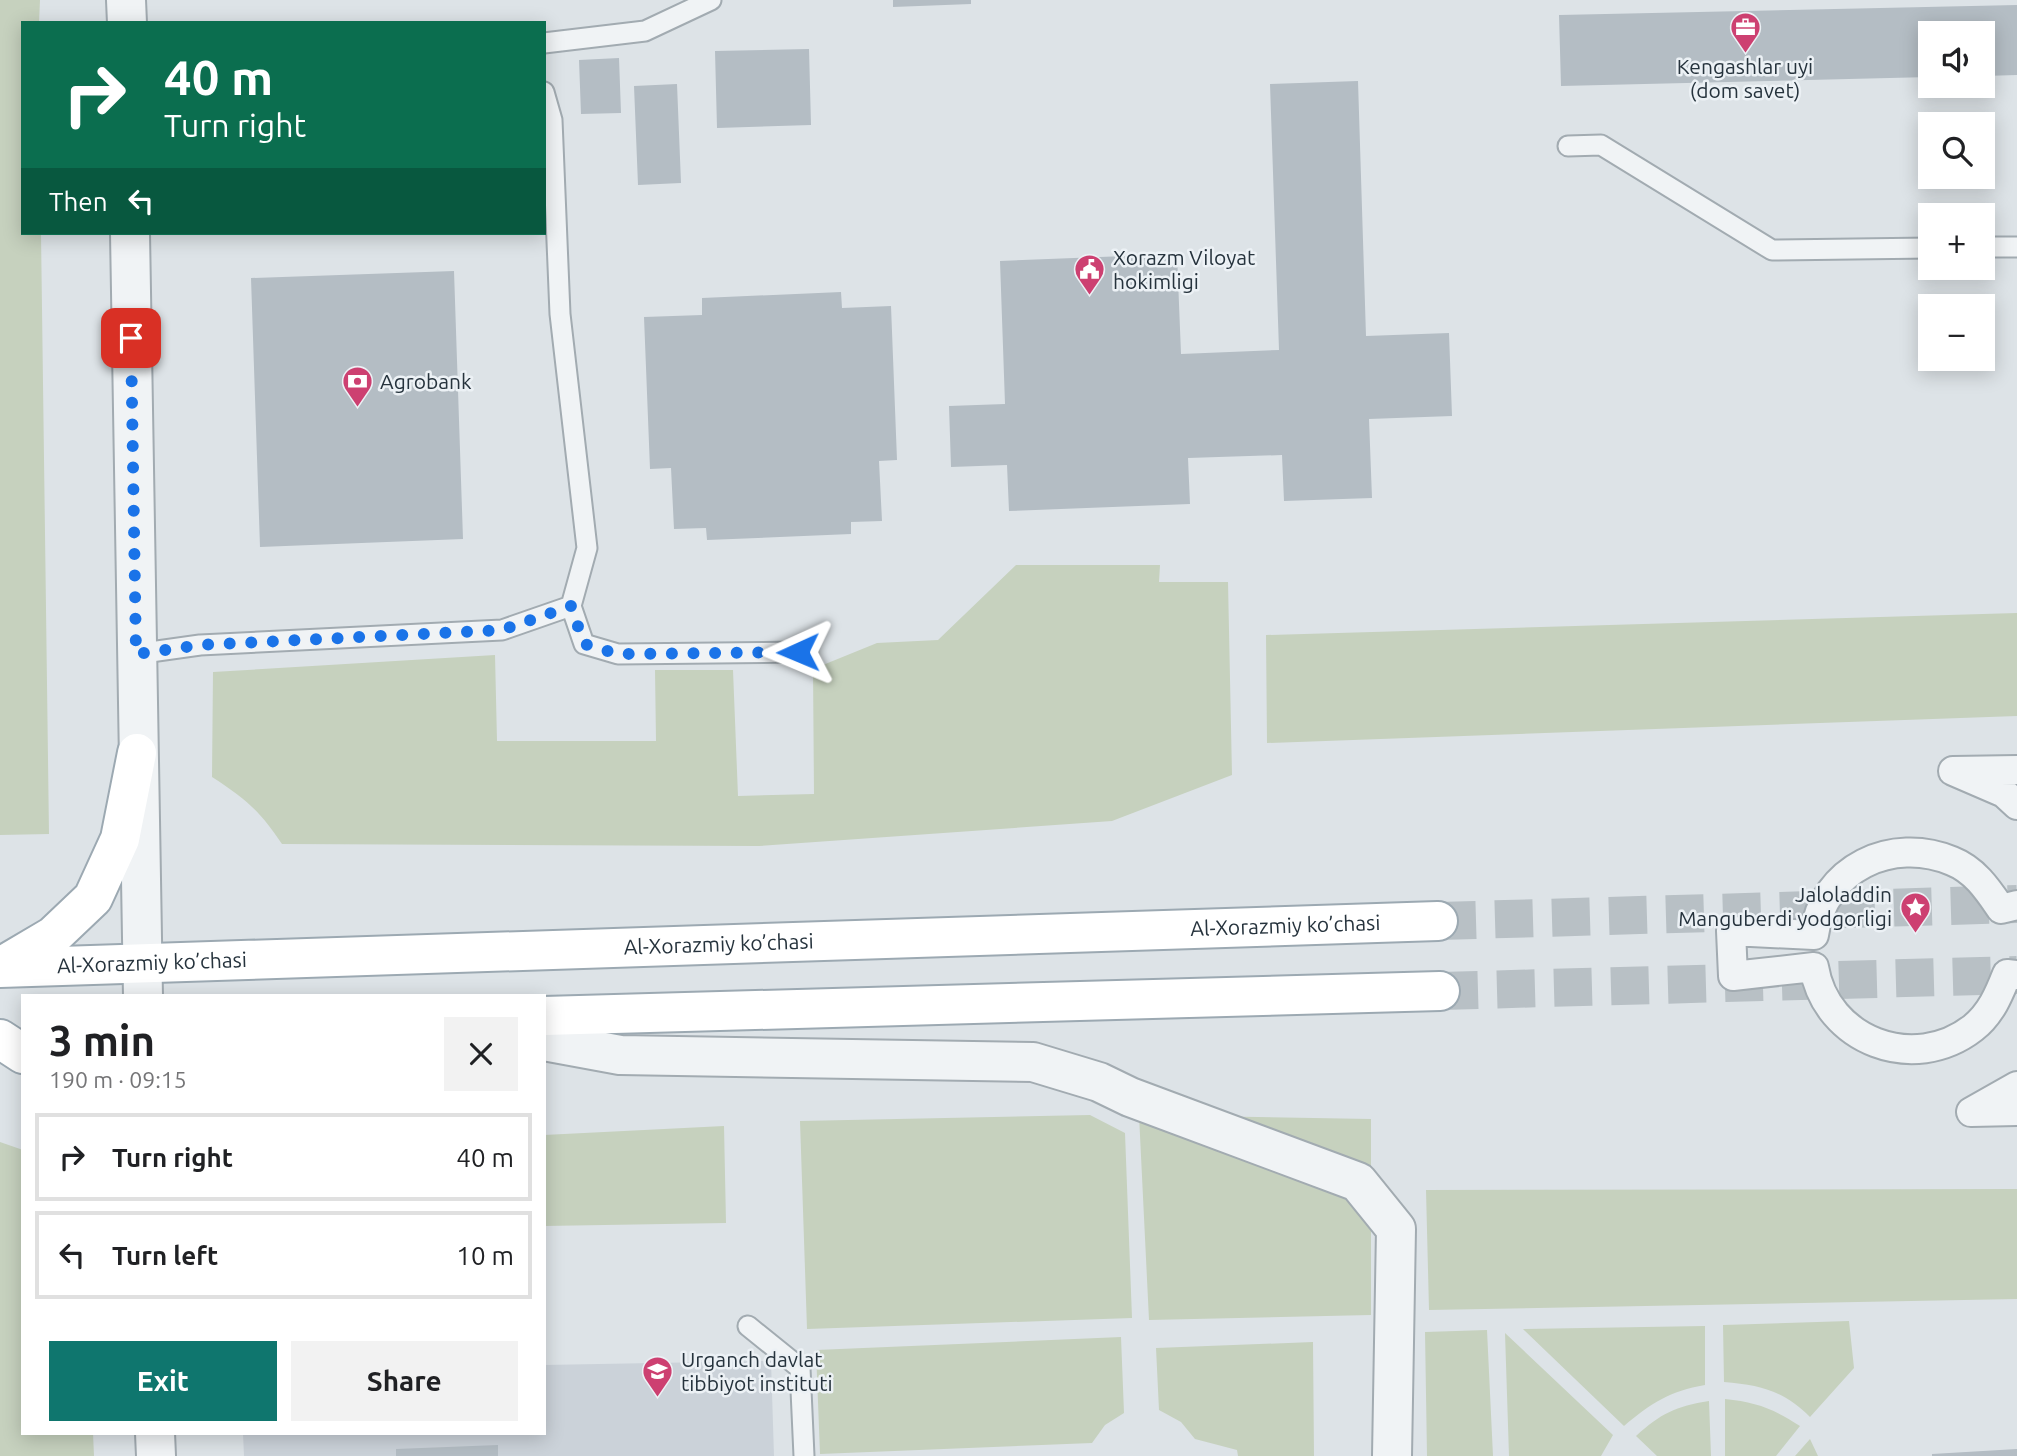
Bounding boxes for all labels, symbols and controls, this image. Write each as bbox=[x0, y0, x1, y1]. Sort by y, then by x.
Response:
office icon: Kengashlar uyi (dom savet) bbox=[1728, 10, 1762, 54]
map controls bbox=[1918, 21, 1995, 371]
button: sound bbox=[1918, 21, 1995, 98]
icon: right bbox=[49, 49, 140, 140]
text: 40 m bbox=[164, 49, 273, 104]
place label: Kengashlar uyi (dom savet) bbox=[1677, 54, 1813, 102]
text: Turn right bbox=[164, 107, 306, 143]
button: search bbox=[1918, 112, 1995, 189]
icon: left bbox=[122, 182, 160, 220]
text: Then bbox=[49, 187, 108, 216]
button: + bbox=[1918, 203, 1995, 280]
place label: Xorazm Viloyat hokimligi bbox=[1113, 245, 1255, 293]
public building icon: Xorazm Viloyat hokimligi bbox=[1073, 253, 1107, 297]
button: − bbox=[1918, 294, 1995, 371]
pin bbox=[101, 308, 161, 368]
icon: arrive bbox=[112, 319, 150, 357]
bank icon: Agrobank bbox=[340, 365, 374, 409]
place label: Agrobank bbox=[380, 369, 472, 393]
position arrow bbox=[761, 615, 835, 689]
place label: Jaloladdin Manguberdi yodgorligi bbox=[1678, 882, 1892, 930]
place icon: Jaloladdin Manguberdi yodgorligi bbox=[1898, 890, 1932, 934]
street label: Al-Xorazmiy ko’chasi bbox=[1190, 910, 1381, 940]
street label: Al-Xorazmiy ko’chasi bbox=[623, 928, 814, 959]
street label: Al-Xorazmiy ko’chasi bbox=[57, 947, 247, 977]
text: 3 min bbox=[49, 1017, 155, 1064]
button: close bbox=[444, 1017, 518, 1091]
text: 190 m · 09:15 bbox=[49, 1067, 187, 1092]
icon: right bbox=[53, 1138, 91, 1176]
text: Turn right bbox=[112, 1143, 233, 1172]
text: 40 m bbox=[456, 1143, 514, 1172]
icon: left bbox=[53, 1236, 91, 1274]
text: Turn left bbox=[112, 1241, 218, 1270]
text: 10 m bbox=[456, 1241, 514, 1270]
button: Exit bbox=[49, 1341, 277, 1421]
button: Share bbox=[291, 1341, 518, 1421]
place label: Urganch davlat tibbiyot instituti bbox=[681, 1347, 833, 1395]
school or university icon: Urganch davlat tibbiyot instituti bbox=[641, 1355, 675, 1399]

